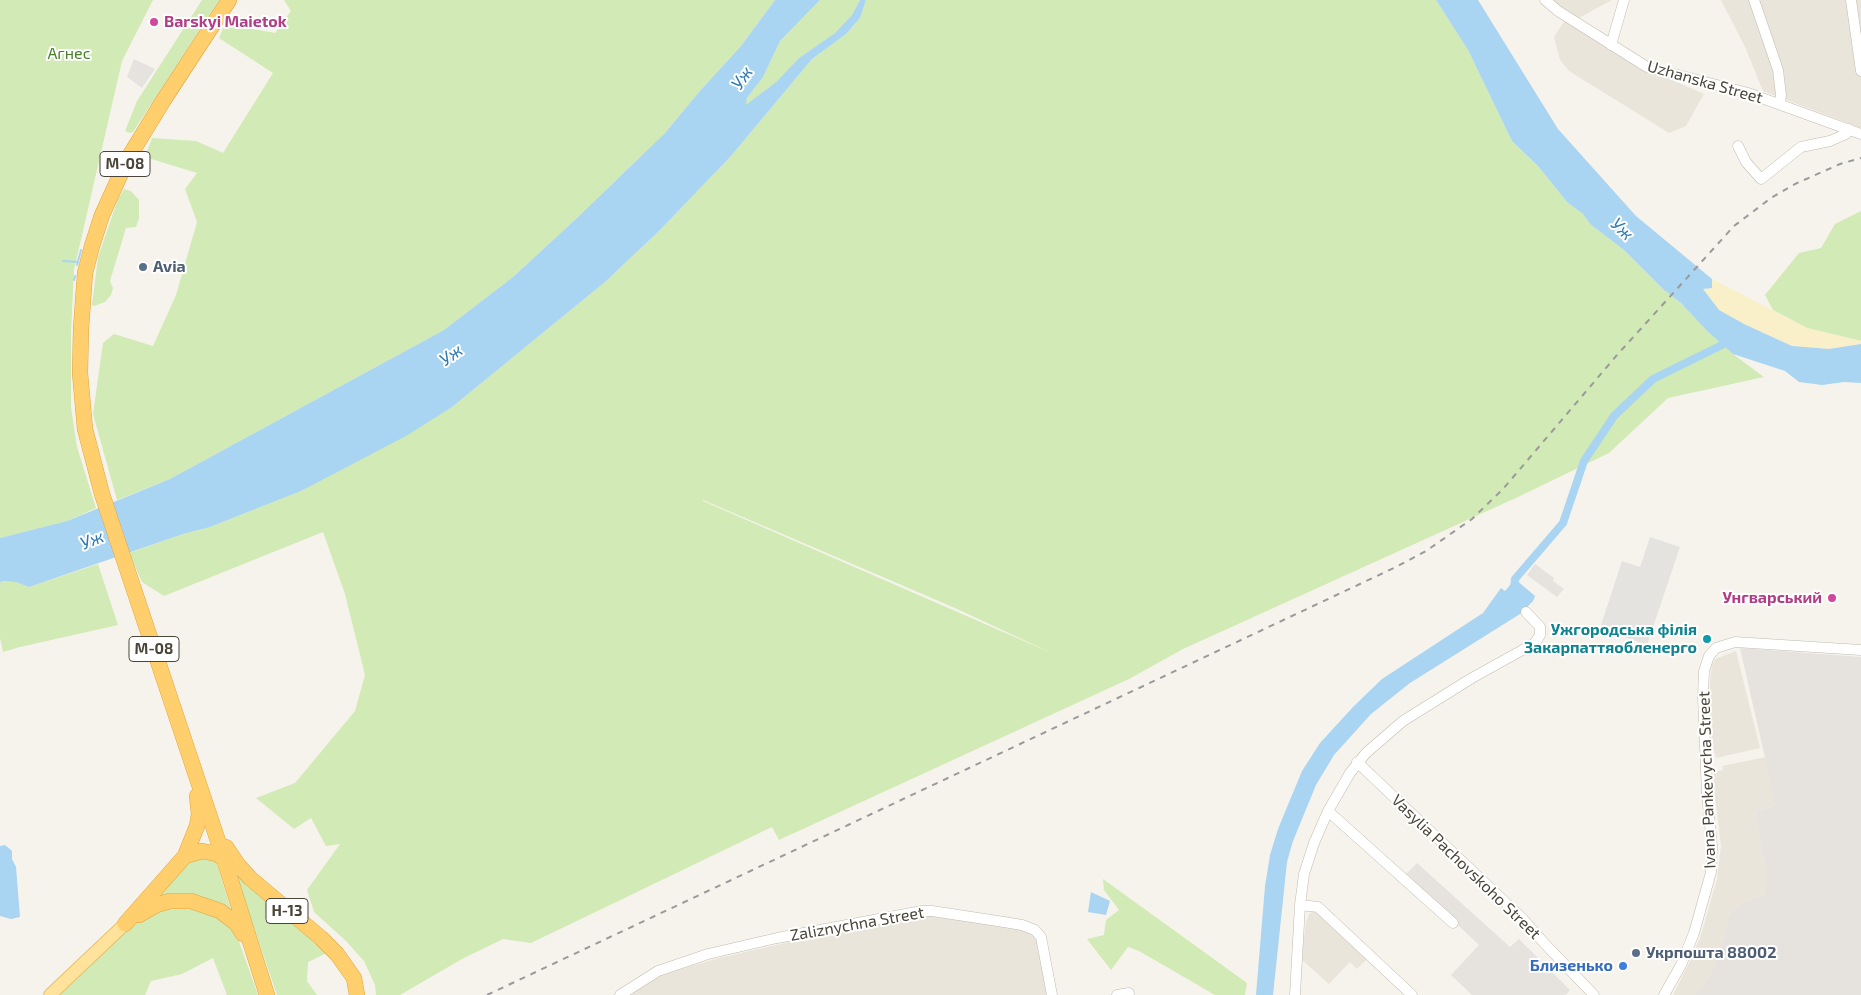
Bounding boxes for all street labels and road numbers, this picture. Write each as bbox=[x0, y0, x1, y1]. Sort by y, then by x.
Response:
street label: Uzhanska Street bbox=[1645, 56, 1765, 108]
road number: М-08 bbox=[100, 152, 150, 176]
road number: М-08 bbox=[129, 636, 179, 662]
street label: Ivana Pankevycha Street bbox=[1694, 691, 1720, 869]
street label: Vasylia Pachovskoho Street bbox=[1387, 791, 1545, 943]
road number: Н-13 bbox=[266, 898, 308, 924]
street label: Zaliznychna Street bbox=[789, 903, 925, 945]

